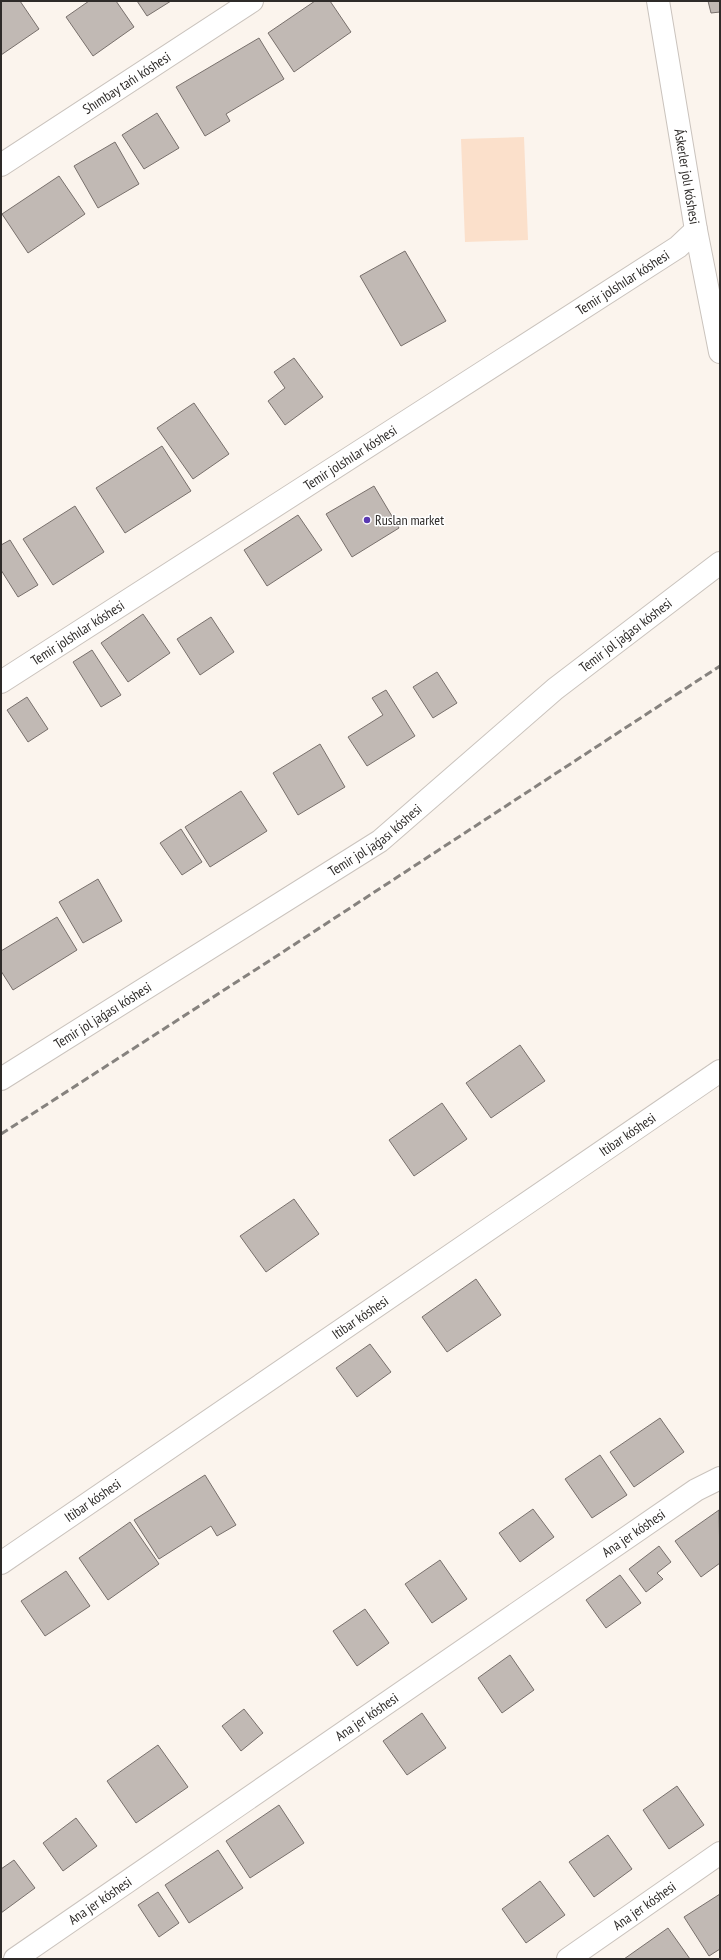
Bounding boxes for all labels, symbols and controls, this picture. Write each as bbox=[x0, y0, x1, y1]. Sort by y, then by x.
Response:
street label: Shımbay tańı kóshesi bbox=[79, 48, 174, 118]
street label: Áskerler jolı kóshesi bbox=[670, 128, 704, 226]
street label: Temir jolshılar kóshesi bbox=[573, 246, 673, 319]
street label: Temir jolshılar kóshesi bbox=[300, 421, 400, 494]
place label: Ruslan market bbox=[375, 511, 444, 529]
marker: Ruslan market bbox=[362, 515, 372, 525]
street label: Temir jol jaǵası kóshesi bbox=[576, 594, 675, 676]
street label: Temir jolshılar kóshesi bbox=[27, 596, 128, 669]
street label: Temir jol jaǵası kóshesi bbox=[325, 800, 425, 880]
street label: Temir jol jaǵası kóshesi bbox=[50, 978, 155, 1053]
street label: Itibar kóshesi bbox=[596, 1109, 659, 1160]
street label: Itibar kóshesi bbox=[328, 1292, 392, 1343]
street label: Itibar kóshesi bbox=[61, 1475, 124, 1526]
street label: Ana jer kóshesi bbox=[598, 1505, 669, 1561]
street label: Ana jer kóshesi bbox=[332, 1689, 402, 1745]
street label: Ana jer kóshesi bbox=[65, 1873, 135, 1929]
street label: Ana jer kóshesi bbox=[609, 1878, 679, 1934]

